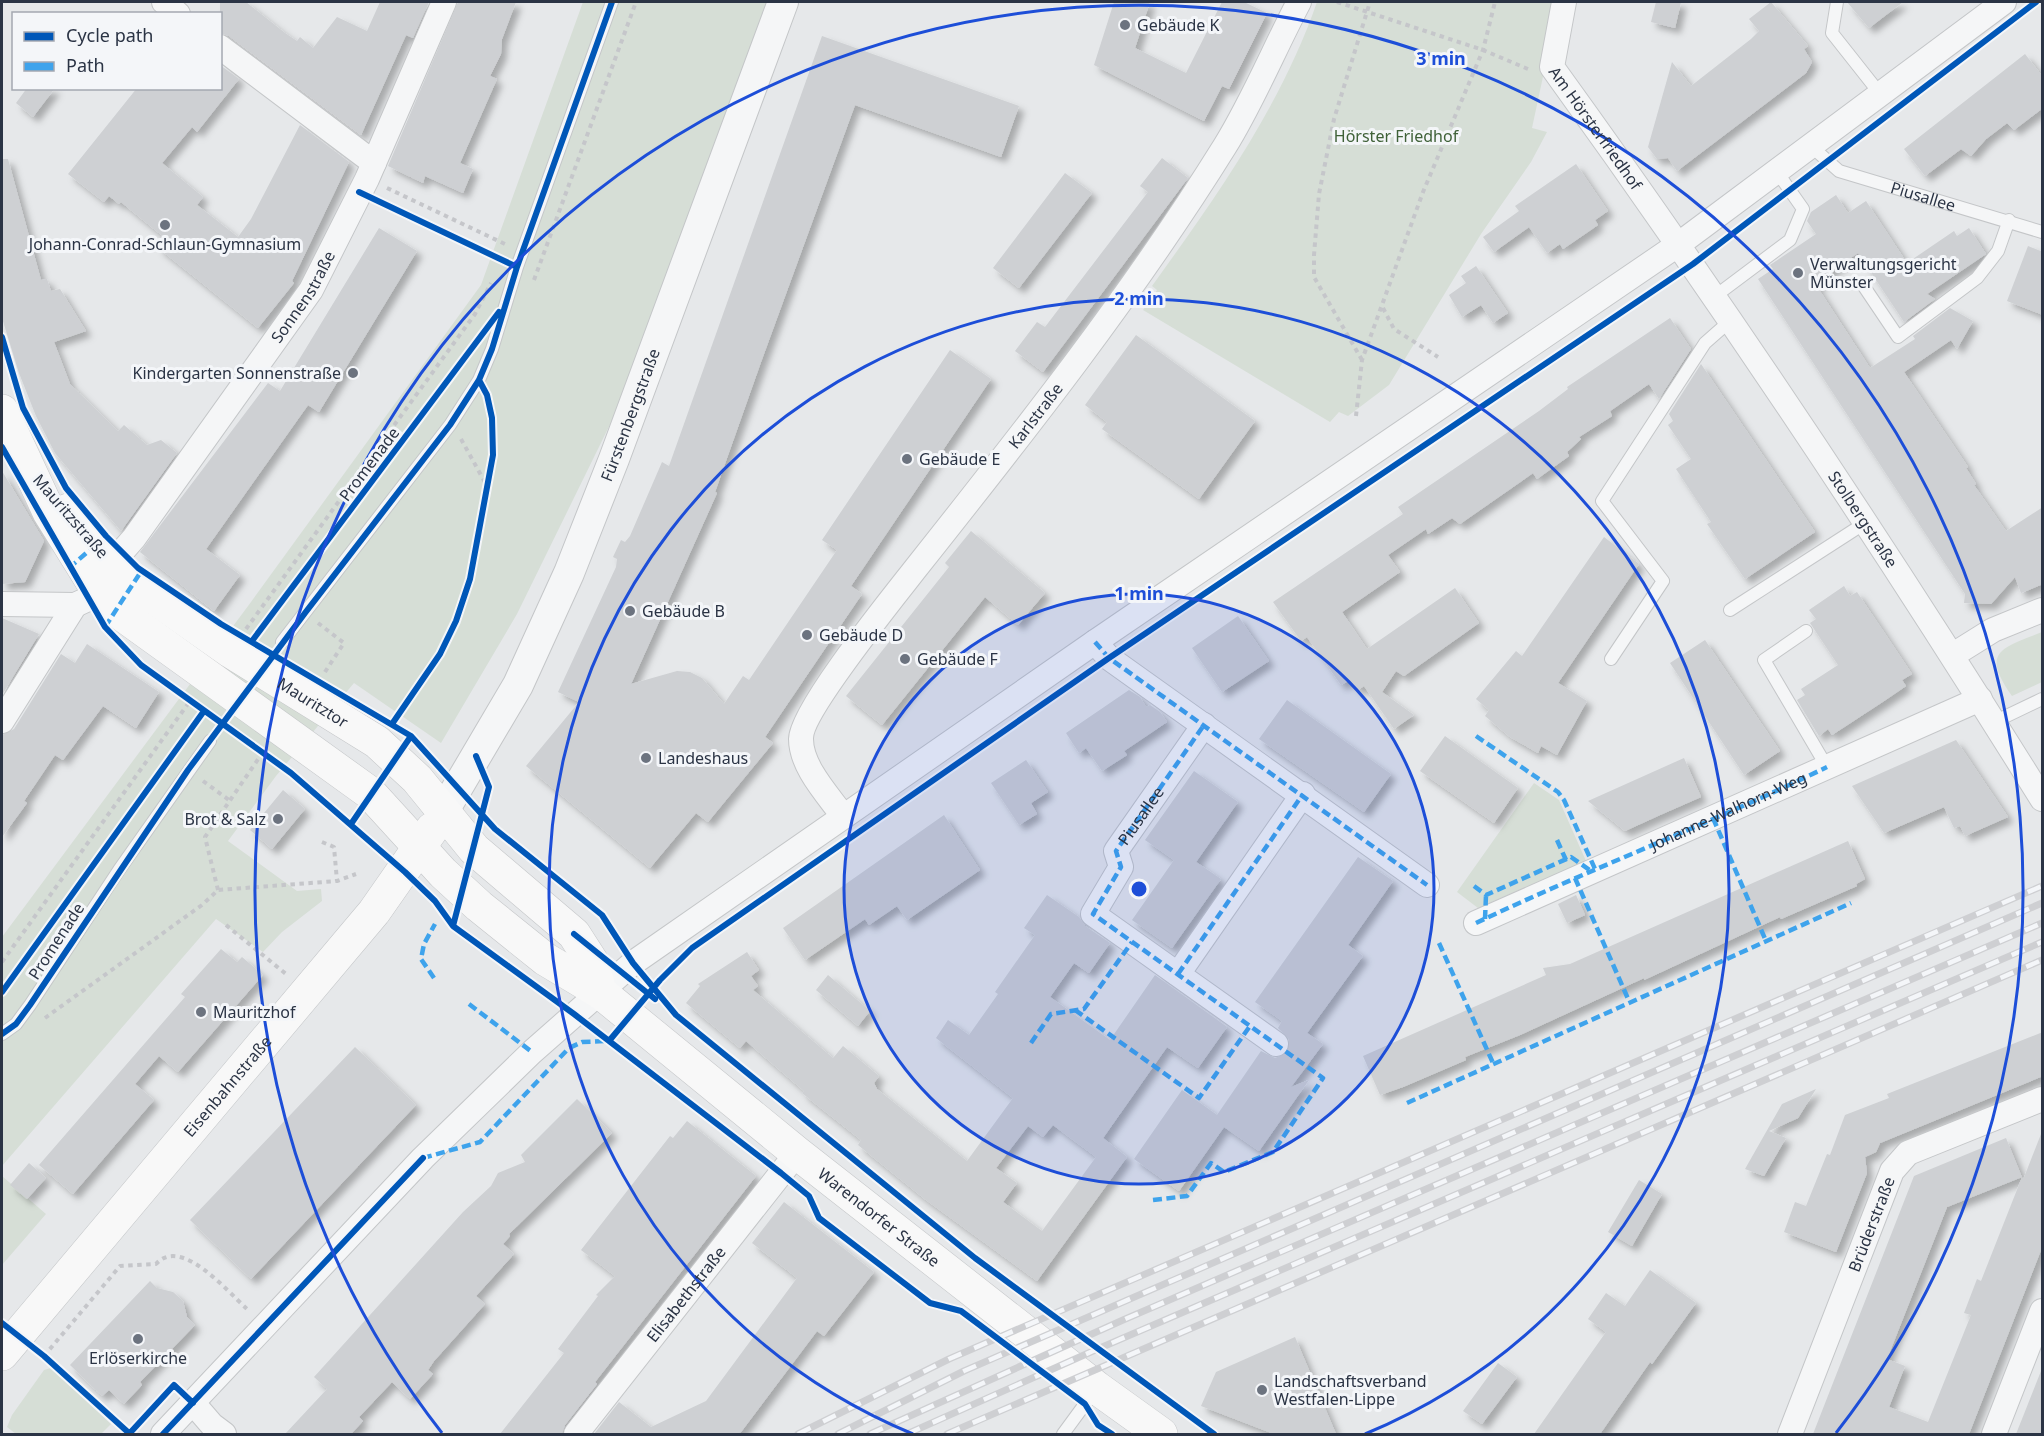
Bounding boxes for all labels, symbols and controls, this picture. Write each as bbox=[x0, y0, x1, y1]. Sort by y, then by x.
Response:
legend bbox=[12, 12, 222, 90]
place label: Gebäude K bbox=[1137, 14, 1219, 36]
marker: Gebäude K bbox=[1118, 18, 1132, 32]
text: Cycle path bbox=[66, 23, 153, 47]
text: 3 min bbox=[1416, 46, 1466, 70]
text: Path bbox=[66, 53, 105, 77]
street label: Am Hörsterfriedhof bbox=[1544, 62, 1648, 195]
park label: Hörster Friedhof bbox=[1334, 125, 1460, 147]
street label: Piusallee bbox=[1888, 176, 1958, 216]
marker: Johann-Conrad-Schlaun-Gymnasium bbox=[158, 218, 172, 232]
place label: Johann-Conrad-Schlaun-Gymnasium bbox=[27, 233, 301, 255]
street label: Sonnenstraße bbox=[266, 247, 340, 347]
place label: Verwaltungsgericht Münster bbox=[1810, 253, 1957, 293]
marker: Verwaltungsgericht Münster bbox=[1791, 266, 1805, 280]
text: 2 min bbox=[1114, 286, 1164, 310]
street label: Fürstenbergstraße bbox=[595, 345, 665, 485]
place label: Kindergarten Sonnenstraße bbox=[133, 362, 341, 384]
marker: Kindergarten Sonnenstraße bbox=[346, 366, 360, 380]
street label: Karlstraße bbox=[1003, 378, 1068, 453]
street label: Promenade bbox=[334, 422, 404, 506]
place label: Gebäude E bbox=[919, 448, 1000, 470]
marker: Gebäude E bbox=[900, 452, 914, 466]
street label: Stolbergstraße bbox=[1823, 467, 1903, 572]
street label: Mauritzstraße bbox=[28, 469, 114, 563]
text: 1 min bbox=[1114, 581, 1164, 605]
place label: Gebäude B bbox=[642, 600, 725, 622]
marker: Gebäude B bbox=[623, 604, 637, 618]
place label: Gebäude D bbox=[819, 624, 903, 646]
marker: Gebäude D bbox=[800, 628, 814, 642]
place label: Gebäude F bbox=[917, 648, 998, 670]
marker: Gebäude F bbox=[898, 652, 912, 666]
street label: Mauritztor bbox=[273, 672, 353, 733]
place label: Landeshaus bbox=[658, 747, 748, 769]
marker: Landeshaus bbox=[639, 751, 653, 765]
street label: Johanne-Walhorn-Weg bbox=[1645, 766, 1810, 856]
street label: Piusallee bbox=[1112, 782, 1169, 849]
place label: Brot & Salz bbox=[184, 808, 266, 830]
marker: Brot & Salz bbox=[271, 812, 285, 826]
centre of rings bbox=[1129, 879, 1149, 899]
street label: Promenade bbox=[23, 898, 89, 984]
place label: Mauritzhof bbox=[213, 1001, 297, 1023]
marker: Mauritzhof bbox=[194, 1005, 208, 1019]
street label: Eisenbahnstraße bbox=[178, 1031, 276, 1142]
street label: Warendorfer Straße bbox=[813, 1163, 944, 1272]
street label: Brüderstraße bbox=[1843, 1174, 1900, 1275]
street label: Elisabethstraße bbox=[641, 1242, 731, 1347]
marker: Erlöserkirche bbox=[131, 1332, 145, 1346]
place label: Erlöserkirche bbox=[89, 1347, 187, 1369]
place label: Landschaftsverband Westfalen-Lippe bbox=[1274, 1370, 1427, 1410]
marker: Landschaftsverband Westfalen-Lippe bbox=[1255, 1383, 1269, 1397]

